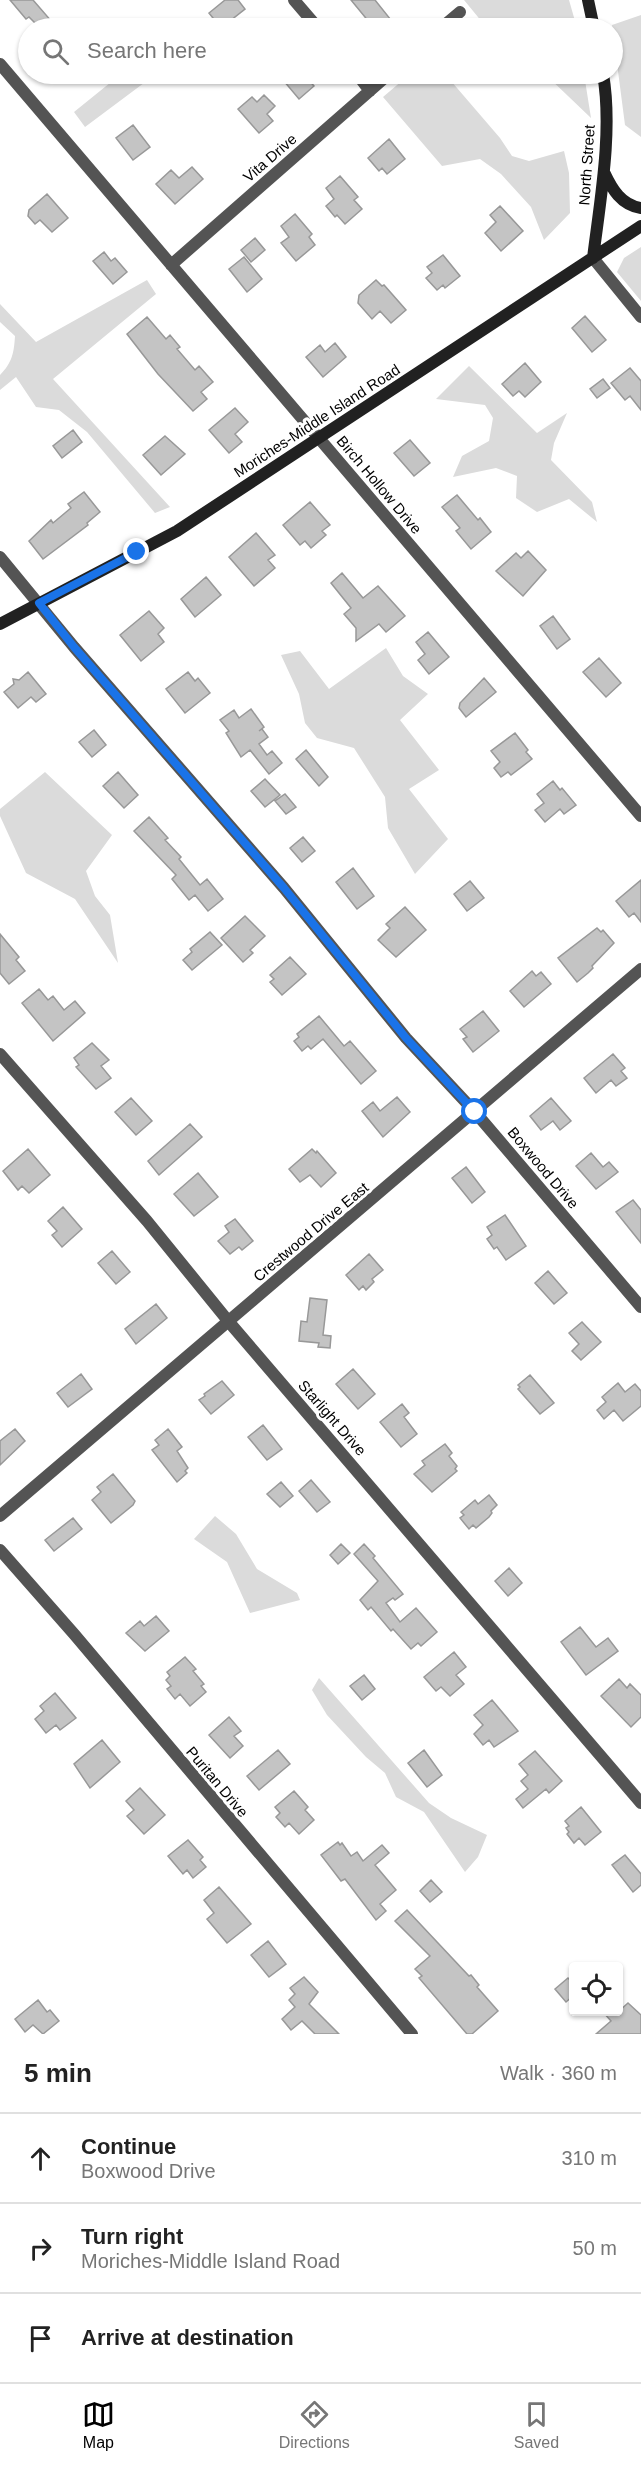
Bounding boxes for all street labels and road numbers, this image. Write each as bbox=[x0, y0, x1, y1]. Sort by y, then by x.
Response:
street label: North Street bbox=[575, 123, 598, 206]
street label: Vita Drive bbox=[240, 130, 300, 185]
street label: Moriches-Middle Island Road bbox=[231, 361, 403, 481]
street label: Birch Hollow Drive bbox=[333, 432, 425, 537]
street label: Boxwood Drive bbox=[504, 1124, 582, 1212]
street label: Crestwood Drive East bbox=[250, 1178, 372, 1285]
street label: Starlight Drive bbox=[295, 1377, 370, 1459]
street label: Puritan Drive bbox=[183, 1743, 252, 1820]

